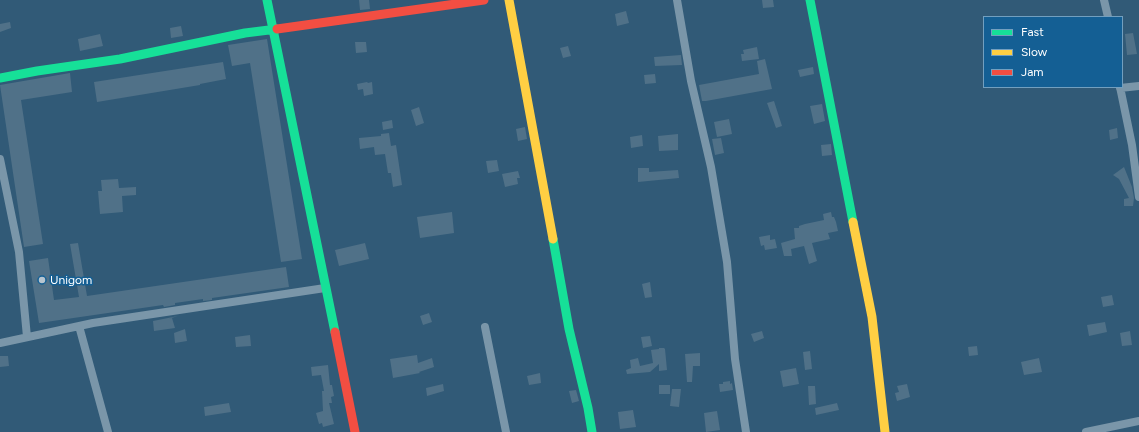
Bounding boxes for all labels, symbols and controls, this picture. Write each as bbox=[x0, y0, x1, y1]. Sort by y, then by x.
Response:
legend bbox=[983, 16, 1123, 88]
text: Fast bbox=[1021, 25, 1044, 39]
text: Slow bbox=[1021, 45, 1047, 59]
text: Jam bbox=[1021, 65, 1044, 79]
place label: Unigom bbox=[50, 273, 92, 287]
marker: Unigom bbox=[37, 275, 47, 285]

